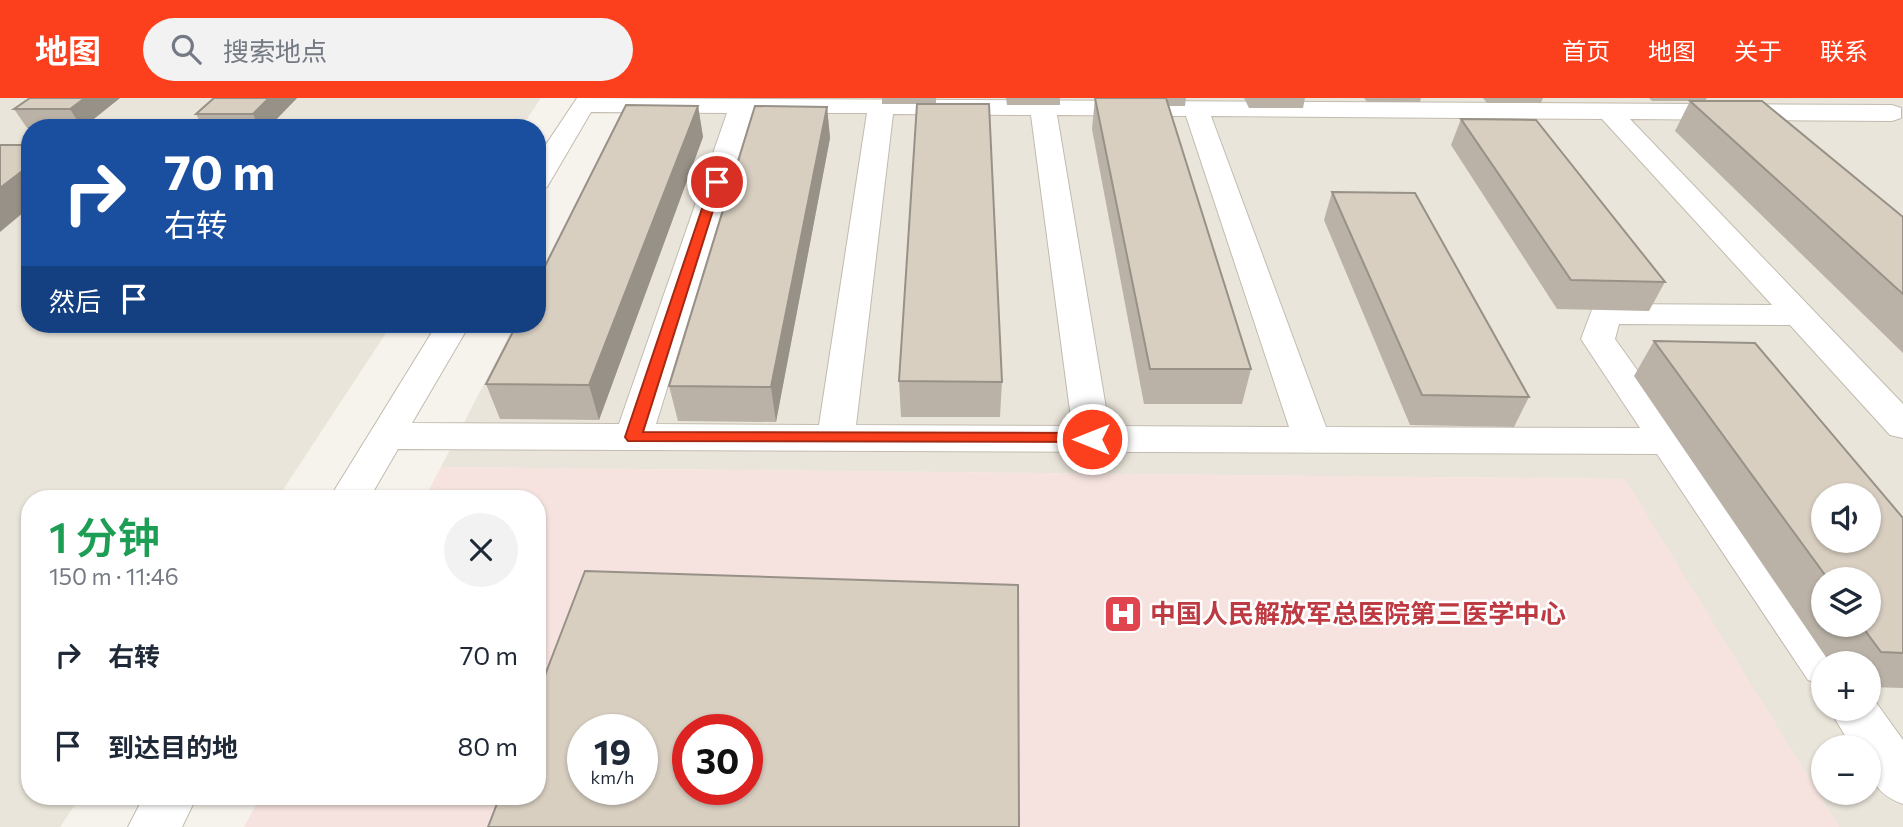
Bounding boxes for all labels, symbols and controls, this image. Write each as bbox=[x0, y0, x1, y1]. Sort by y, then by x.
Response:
search box bbox=[143, 18, 633, 81]
text: 地图 bbox=[35, 29, 101, 70]
icon: search bbox=[167, 30, 205, 68]
text: 搜索地点 bbox=[223, 35, 327, 66]
text: 首页 bbox=[1562, 36, 1610, 65]
text: 地图 bbox=[1648, 36, 1696, 65]
text: 关于 bbox=[1734, 36, 1782, 65]
text: 联系 bbox=[1820, 36, 1868, 65]
text: 70 m bbox=[164, 140, 275, 200]
icon: right bbox=[49, 147, 140, 238]
pin bbox=[687, 152, 747, 212]
icon: arrive bbox=[698, 163, 736, 201]
text: 右转 bbox=[164, 204, 228, 244]
icon: arrive bbox=[115, 280, 153, 318]
text: 然后 bbox=[49, 285, 101, 316]
position arrow bbox=[1055, 402, 1129, 476]
map controls bbox=[1811, 483, 1881, 805]
button: sound bbox=[1811, 483, 1881, 553]
text: 1 分钟 bbox=[49, 510, 160, 562]
button: close bbox=[444, 513, 518, 587]
text: 150 m · 11:46 bbox=[49, 562, 179, 590]
button: layers bbox=[1811, 567, 1881, 637]
hospital icon: 中国人民解放军总医院第三医学中心 bbox=[1102, 593, 1144, 635]
place label: 中国人民解放军总医院第三医学中心 bbox=[1150, 597, 1566, 628]
icon: right bbox=[49, 636, 87, 674]
text: 70 m bbox=[460, 639, 518, 670]
text: 右转 bbox=[108, 640, 160, 671]
button: + bbox=[1811, 651, 1881, 721]
speed limit sign: 30 bbox=[672, 714, 763, 805]
icon: arrive bbox=[49, 727, 87, 765]
text: 19 bbox=[594, 729, 631, 772]
text: 80 m bbox=[458, 730, 518, 761]
text: 到达目的地 bbox=[108, 731, 238, 762]
button: − bbox=[1811, 735, 1881, 805]
text: km/h bbox=[591, 766, 634, 788]

